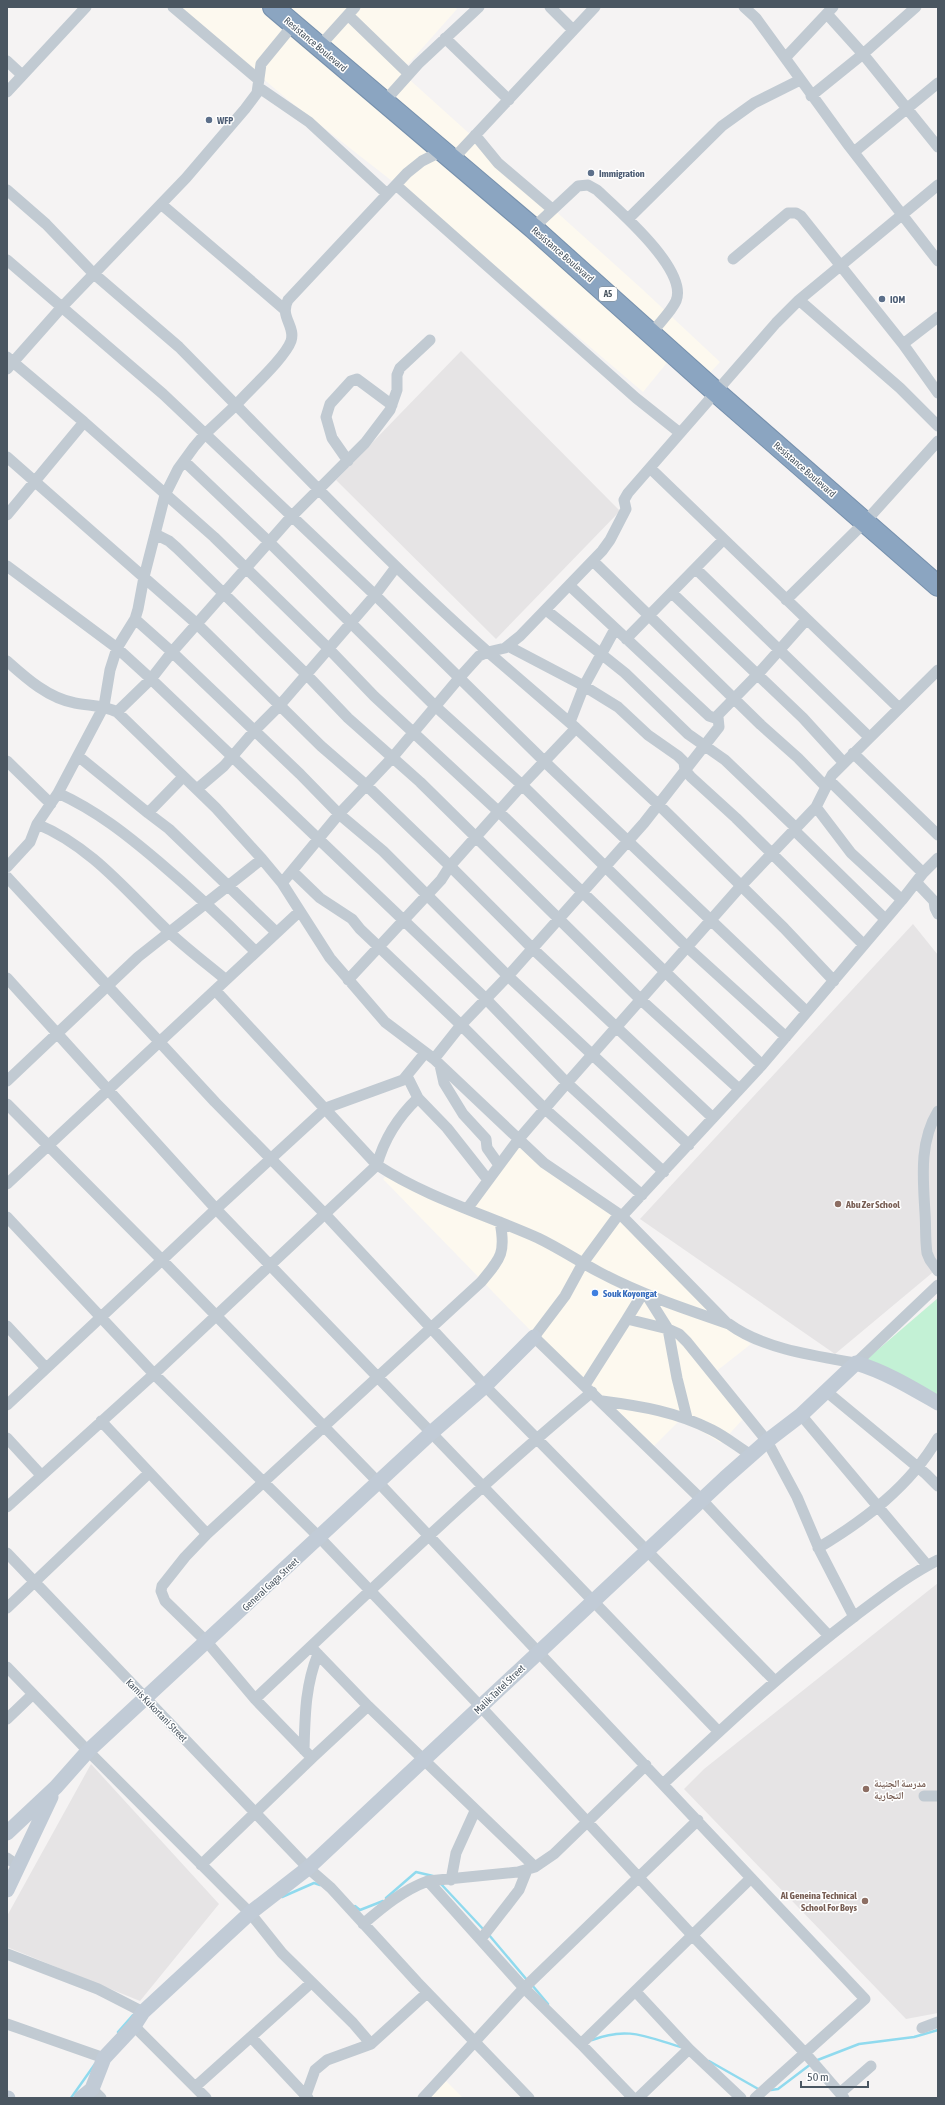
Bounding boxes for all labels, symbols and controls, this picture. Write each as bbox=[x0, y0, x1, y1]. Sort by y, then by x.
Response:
street label: Resistance Boulevard bbox=[282, 15, 349, 74]
marker: WFP bbox=[204, 115, 214, 125]
place label: WFP bbox=[216, 115, 233, 126]
marker: Immigration bbox=[586, 168, 596, 178]
place label: Immigration bbox=[599, 168, 645, 179]
street label: Resistance Boulevard bbox=[529, 224, 596, 284]
road number: A5 bbox=[599, 287, 617, 301]
marker: IOM bbox=[877, 294, 887, 304]
place label: IOM bbox=[890, 294, 905, 305]
street label: Resistance Boulevard bbox=[771, 439, 838, 499]
marker: Abu Zer School bbox=[833, 1199, 843, 1209]
place label: Abu Zer School bbox=[845, 1199, 900, 1210]
marker: Souk Koyongat bbox=[590, 1288, 600, 1298]
place label: Souk Koyongat bbox=[603, 1288, 657, 1299]
street label: General Gaga Street bbox=[240, 1555, 301, 1613]
street label: Malik Taitel Street bbox=[472, 1662, 527, 1716]
street label: Kamis Kukortani Street bbox=[124, 1677, 190, 1744]
place label: مدرسة الجنينة التجارية bbox=[874, 1778, 926, 1802]
marker: مدرسة الجنينة التجارية bbox=[861, 1784, 871, 1794]
place label: Al Geneina Technical School For Boys bbox=[780, 1890, 857, 1913]
marker: Al Geneina Technical School For Boys bbox=[860, 1896, 870, 1906]
scale bar bbox=[801, 2063, 868, 2089]
text: 50 m bbox=[807, 2070, 829, 2084]

